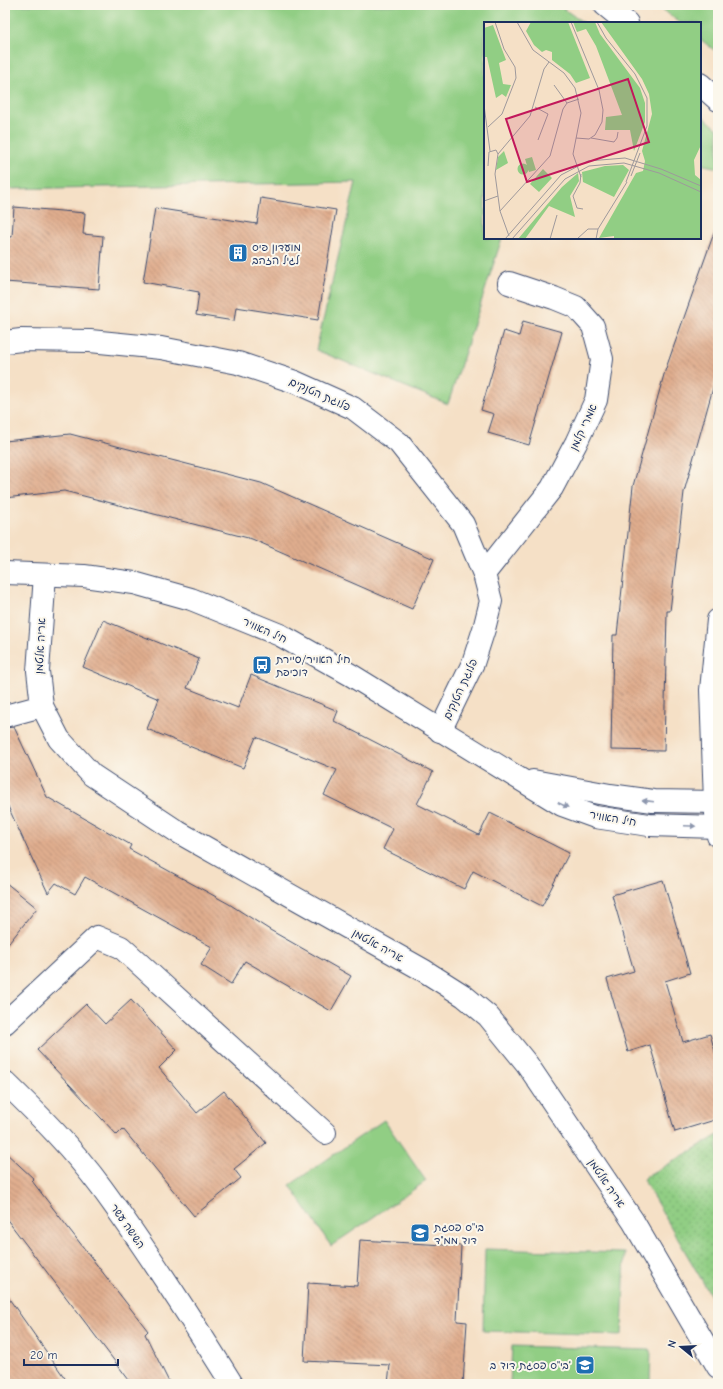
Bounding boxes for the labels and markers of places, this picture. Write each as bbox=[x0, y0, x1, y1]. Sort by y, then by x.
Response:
place label: מועדון פיס לגיל הזהב bbox=[252, 241, 301, 267]
building icon: מועדון פיס לגיל הזהב bbox=[227, 242, 249, 264]
place label: חיל האויר/סיירת דוכיפת bbox=[275, 653, 350, 679]
bus stop icon: חיל האויר/סיירת דוכיפת bbox=[251, 654, 273, 676]
place label: בי"ס פסגת דוד ממ"ד bbox=[433, 1221, 484, 1247]
school or university icon: בי"ס פסגת דוד ממ"ד bbox=[409, 1222, 431, 1244]
school or university icon: בי"ס פסגת דוד ב' bbox=[574, 1354, 596, 1376]
place label: בי"ס פסגת דוד ב' bbox=[490, 1359, 571, 1372]

